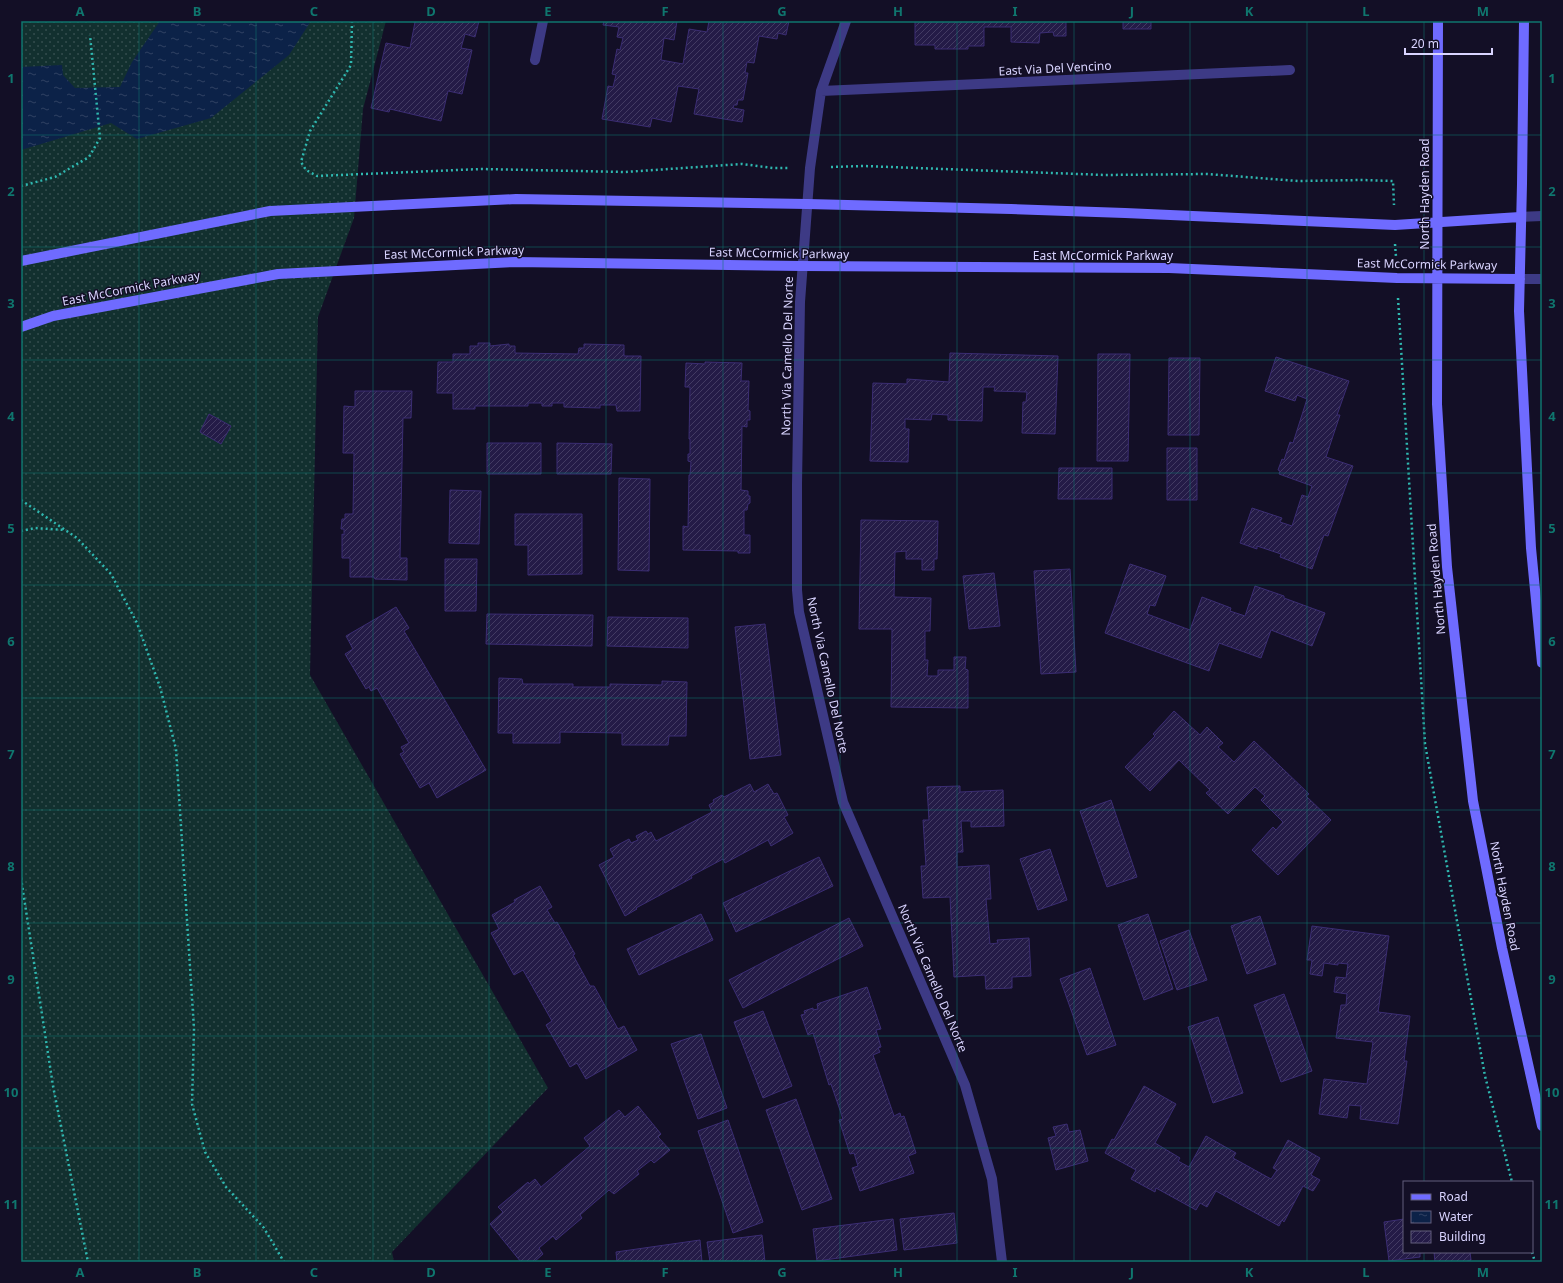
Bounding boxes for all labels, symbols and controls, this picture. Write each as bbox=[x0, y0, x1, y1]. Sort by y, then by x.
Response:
text: A bbox=[76, 2, 85, 20]
text: B bbox=[193, 2, 201, 20]
text: C bbox=[310, 2, 318, 20]
text: D bbox=[426, 2, 436, 20]
text: E bbox=[544, 2, 552, 20]
text: F bbox=[661, 2, 669, 20]
text: G bbox=[777, 2, 787, 20]
text: H bbox=[893, 2, 903, 20]
text: I bbox=[1012, 2, 1018, 20]
text: J bbox=[1129, 2, 1134, 20]
text: K bbox=[1245, 2, 1254, 20]
text: L bbox=[1362, 2, 1370, 20]
text: M bbox=[1477, 2, 1489, 20]
scale bar bbox=[1405, 30, 1492, 56]
text: 20 m bbox=[1411, 35, 1439, 52]
street label: East Via Del Vencino bbox=[998, 57, 1112, 79]
text: 1 bbox=[7, 69, 15, 87]
text: 1 bbox=[1548, 69, 1556, 87]
street label: North Hayden Road bbox=[1416, 138, 1433, 250]
text: 2 bbox=[7, 182, 15, 200]
text: 2 bbox=[1548, 182, 1556, 200]
street label: East McCormick Parkway bbox=[384, 241, 525, 263]
street label: East McCormick Parkway bbox=[709, 243, 850, 263]
street label: East McCormick Parkway bbox=[1033, 247, 1174, 264]
street label: East McCormick Parkway bbox=[1357, 254, 1498, 274]
street label: East McCormick Parkway bbox=[61, 266, 202, 310]
street label: North Via Camello Del Norte bbox=[777, 276, 797, 436]
text: 3 bbox=[7, 294, 15, 312]
text: 3 bbox=[1548, 294, 1556, 312]
text: 4 bbox=[7, 407, 15, 425]
text: 4 bbox=[1548, 407, 1556, 425]
text: 5 bbox=[7, 519, 15, 537]
text: 5 bbox=[1548, 519, 1556, 537]
street label: North Hayden Road bbox=[1423, 523, 1449, 635]
street label: North Via Camello Del Norte bbox=[803, 595, 853, 755]
text: 6 bbox=[7, 632, 15, 650]
text: 6 bbox=[1548, 632, 1556, 650]
text: 7 bbox=[7, 745, 15, 763]
text: 7 bbox=[1548, 745, 1556, 763]
street label: North Hayden Road bbox=[1486, 840, 1524, 952]
text: 8 bbox=[7, 857, 15, 875]
text: 8 bbox=[1548, 857, 1556, 875]
street label: North Via Camello Del Norte bbox=[894, 901, 972, 1055]
text: 9 bbox=[7, 970, 15, 988]
text: 9 bbox=[1548, 970, 1556, 988]
text: 10 bbox=[4, 1083, 18, 1101]
text: 10 bbox=[1545, 1083, 1559, 1101]
legend bbox=[1403, 1181, 1533, 1253]
text: Road bbox=[1439, 1188, 1468, 1205]
text: 11 bbox=[4, 1195, 18, 1213]
text: 11 bbox=[1545, 1195, 1559, 1213]
text: Water bbox=[1439, 1208, 1473, 1225]
text: Building bbox=[1439, 1228, 1486, 1245]
text: A bbox=[76, 1263, 85, 1281]
text: B bbox=[193, 1263, 201, 1281]
text: C bbox=[310, 1263, 318, 1281]
text: D bbox=[426, 1263, 436, 1281]
text: E bbox=[544, 1263, 552, 1281]
text: F bbox=[661, 1263, 669, 1281]
text: G bbox=[777, 1263, 787, 1281]
text: H bbox=[893, 1263, 903, 1281]
text: I bbox=[1012, 1263, 1018, 1281]
text: J bbox=[1129, 1263, 1134, 1281]
text: K bbox=[1245, 1263, 1254, 1281]
text: L bbox=[1362, 1263, 1370, 1281]
text: M bbox=[1477, 1263, 1489, 1281]

